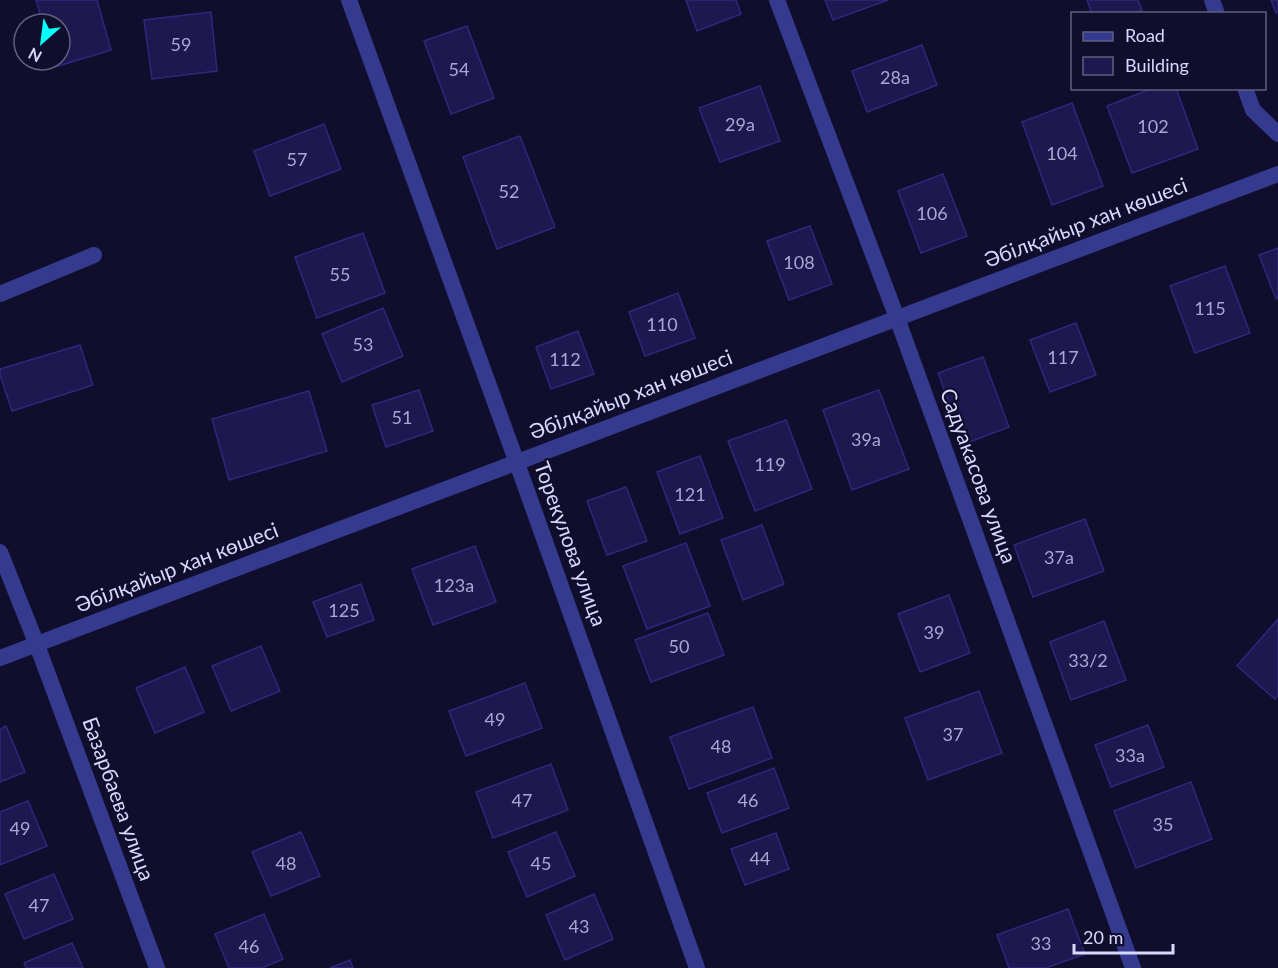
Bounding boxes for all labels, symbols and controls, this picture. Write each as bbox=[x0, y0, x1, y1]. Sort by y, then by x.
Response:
north arrow bbox=[12, 12, 72, 72]
legend bbox=[1071, 12, 1266, 90]
text: Road bbox=[1125, 24, 1165, 46]
house number: 59 bbox=[171, 33, 191, 55]
text: N bbox=[25, 44, 45, 67]
text: Building bbox=[1125, 54, 1189, 76]
house number: 54 bbox=[449, 58, 469, 80]
house number: 28а bbox=[880, 66, 910, 88]
house number: 29а bbox=[725, 113, 755, 135]
house number: 102 bbox=[1137, 115, 1169, 137]
house number: 104 bbox=[1046, 142, 1078, 164]
house number: 57 bbox=[287, 148, 307, 170]
street label: Әбілқайыр хан көшесі bbox=[980, 171, 1190, 272]
house number: 52 bbox=[499, 180, 519, 202]
house number: 106 bbox=[916, 202, 948, 224]
house number: 108 bbox=[783, 251, 815, 273]
house number: 55 bbox=[330, 263, 350, 285]
house number: 115 bbox=[1194, 297, 1226, 319]
house number: 110 bbox=[646, 313, 678, 335]
house number: 53 bbox=[353, 333, 373, 355]
street label: Әбілқайыр хан көшесі bbox=[525, 343, 735, 444]
house number: 117 bbox=[1047, 346, 1079, 368]
house number: 112 bbox=[549, 348, 581, 370]
street label: Садуакасова улица bbox=[936, 384, 1023, 567]
house number: 51 bbox=[392, 406, 412, 428]
house number: 39а bbox=[851, 428, 881, 450]
house number: 119 bbox=[754, 453, 786, 475]
street label: Торекулова улица bbox=[530, 458, 613, 629]
house number: 121 bbox=[674, 483, 706, 505]
street label: Әбілқайыр хан көшесі bbox=[71, 516, 281, 617]
house number: 37а bbox=[1044, 546, 1074, 568]
house number: 123а bbox=[434, 574, 474, 596]
house number: 125 bbox=[328, 599, 360, 621]
house number: 39 bbox=[924, 621, 944, 643]
house number: 50 bbox=[669, 635, 689, 657]
house number: 33/2 bbox=[1068, 649, 1108, 671]
house number: 49 bbox=[485, 708, 505, 730]
street label: Базарбаева улица bbox=[78, 713, 161, 884]
house number: 37 bbox=[943, 723, 963, 745]
house number: 48 bbox=[711, 735, 731, 757]
house number: 33а bbox=[1115, 744, 1145, 766]
house number: 47 bbox=[512, 789, 532, 811]
house number: 46 bbox=[738, 789, 758, 811]
house number: 35 bbox=[1153, 813, 1173, 835]
house number: 49 bbox=[10, 817, 30, 839]
house number: 44 bbox=[750, 847, 770, 869]
house number: 48 bbox=[276, 852, 296, 874]
house number: 45 bbox=[531, 852, 551, 874]
house number: 47 bbox=[29, 894, 49, 916]
house number: 43 bbox=[569, 915, 589, 937]
scale bar bbox=[1074, 917, 1173, 955]
text: 20 m bbox=[1083, 926, 1123, 948]
house number: 33 bbox=[1031, 932, 1051, 954]
house number: 46 bbox=[239, 935, 259, 957]

